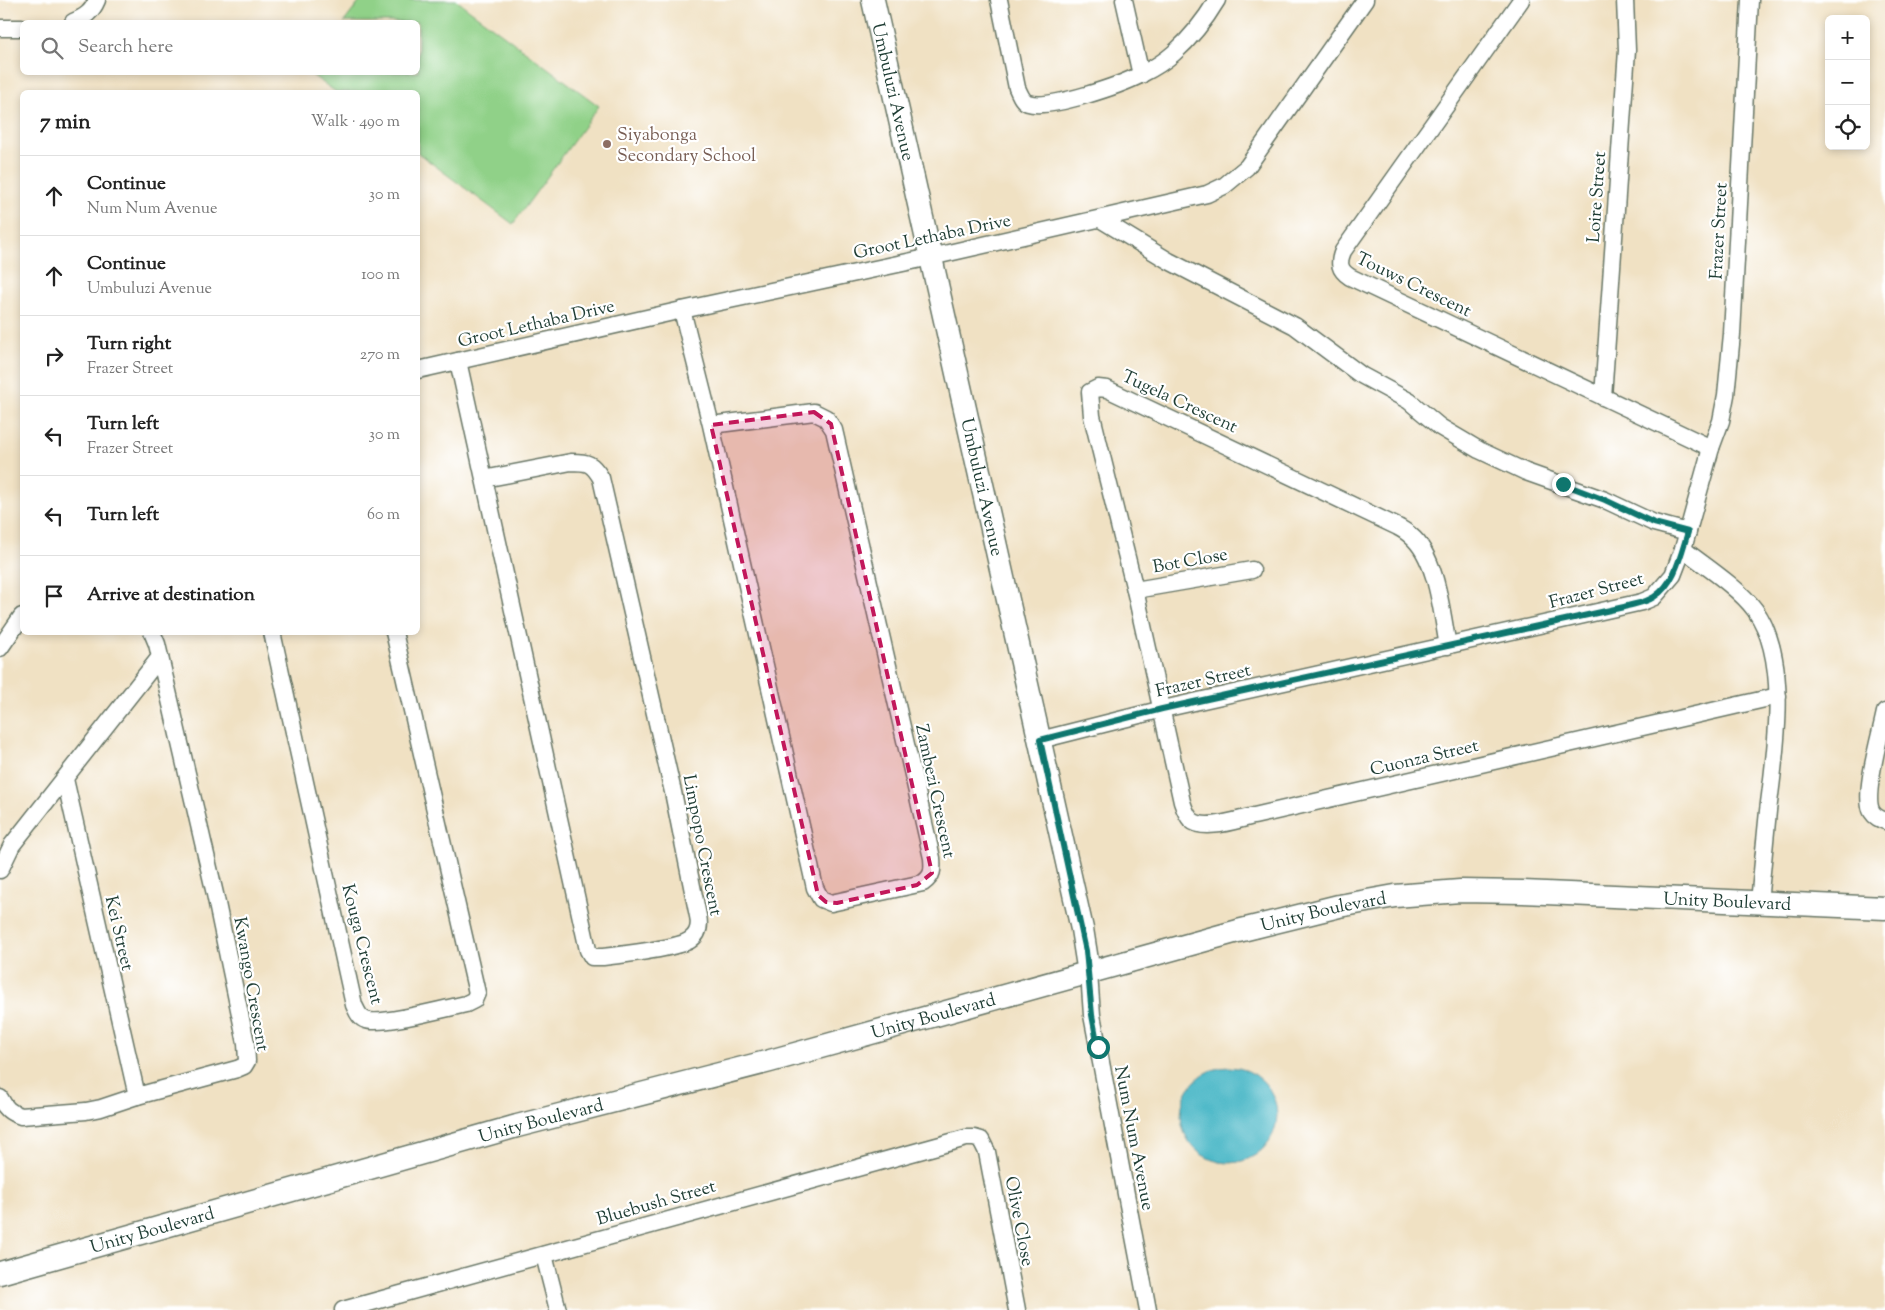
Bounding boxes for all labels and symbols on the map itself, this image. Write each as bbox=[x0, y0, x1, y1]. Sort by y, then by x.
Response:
street label: Umbuluzi Avenue bbox=[864, 21, 920, 164]
place label: Siyabonga Secondary School bbox=[617, 123, 756, 170]
marker: Siyabonga Secondary School bbox=[601, 138, 613, 150]
street label: Loire Street bbox=[1582, 151, 1614, 244]
street label: Frazer Street bbox=[1704, 182, 1736, 280]
street label: Groot Lethaba Drive bbox=[851, 209, 1014, 267]
street label: Touws Crescent bbox=[1351, 247, 1475, 325]
street label: Groot Lethaba Drive bbox=[455, 294, 617, 356]
street label: Tugela Crescent bbox=[1117, 365, 1241, 441]
street label: Umbuluzi Avenue bbox=[952, 416, 1009, 559]
route end bbox=[1552, 473, 1575, 496]
street label: Bot Close bbox=[1151, 543, 1230, 581]
street label: Frazer Street bbox=[1546, 567, 1647, 617]
street label: Frazer Street bbox=[1153, 658, 1254, 706]
street label: Zambezi Crescent bbox=[907, 722, 961, 861]
street label: Cuonza Street bbox=[1368, 734, 1481, 784]
street label: Limpopo Crescent bbox=[675, 772, 727, 918]
street label: Kouga Crescent bbox=[334, 882, 389, 1007]
street label: Unity Boulevard bbox=[1258, 887, 1389, 940]
street label: Unity Boulevard bbox=[1663, 887, 1792, 919]
street label: Kei Street bbox=[97, 893, 139, 973]
street label: Kwango Crescent bbox=[225, 915, 275, 1054]
street label: Unity Boulevard bbox=[868, 988, 999, 1047]
route start bbox=[1087, 1036, 1110, 1059]
street label: Num Num Avenue bbox=[1106, 1064, 1160, 1213]
street label: Unity Boulevard bbox=[476, 1093, 607, 1151]
street label: Bluebush Street bbox=[594, 1174, 719, 1233]
street label: Olive Close bbox=[997, 1174, 1039, 1269]
street label: Unity Boulevard bbox=[87, 1202, 218, 1262]

